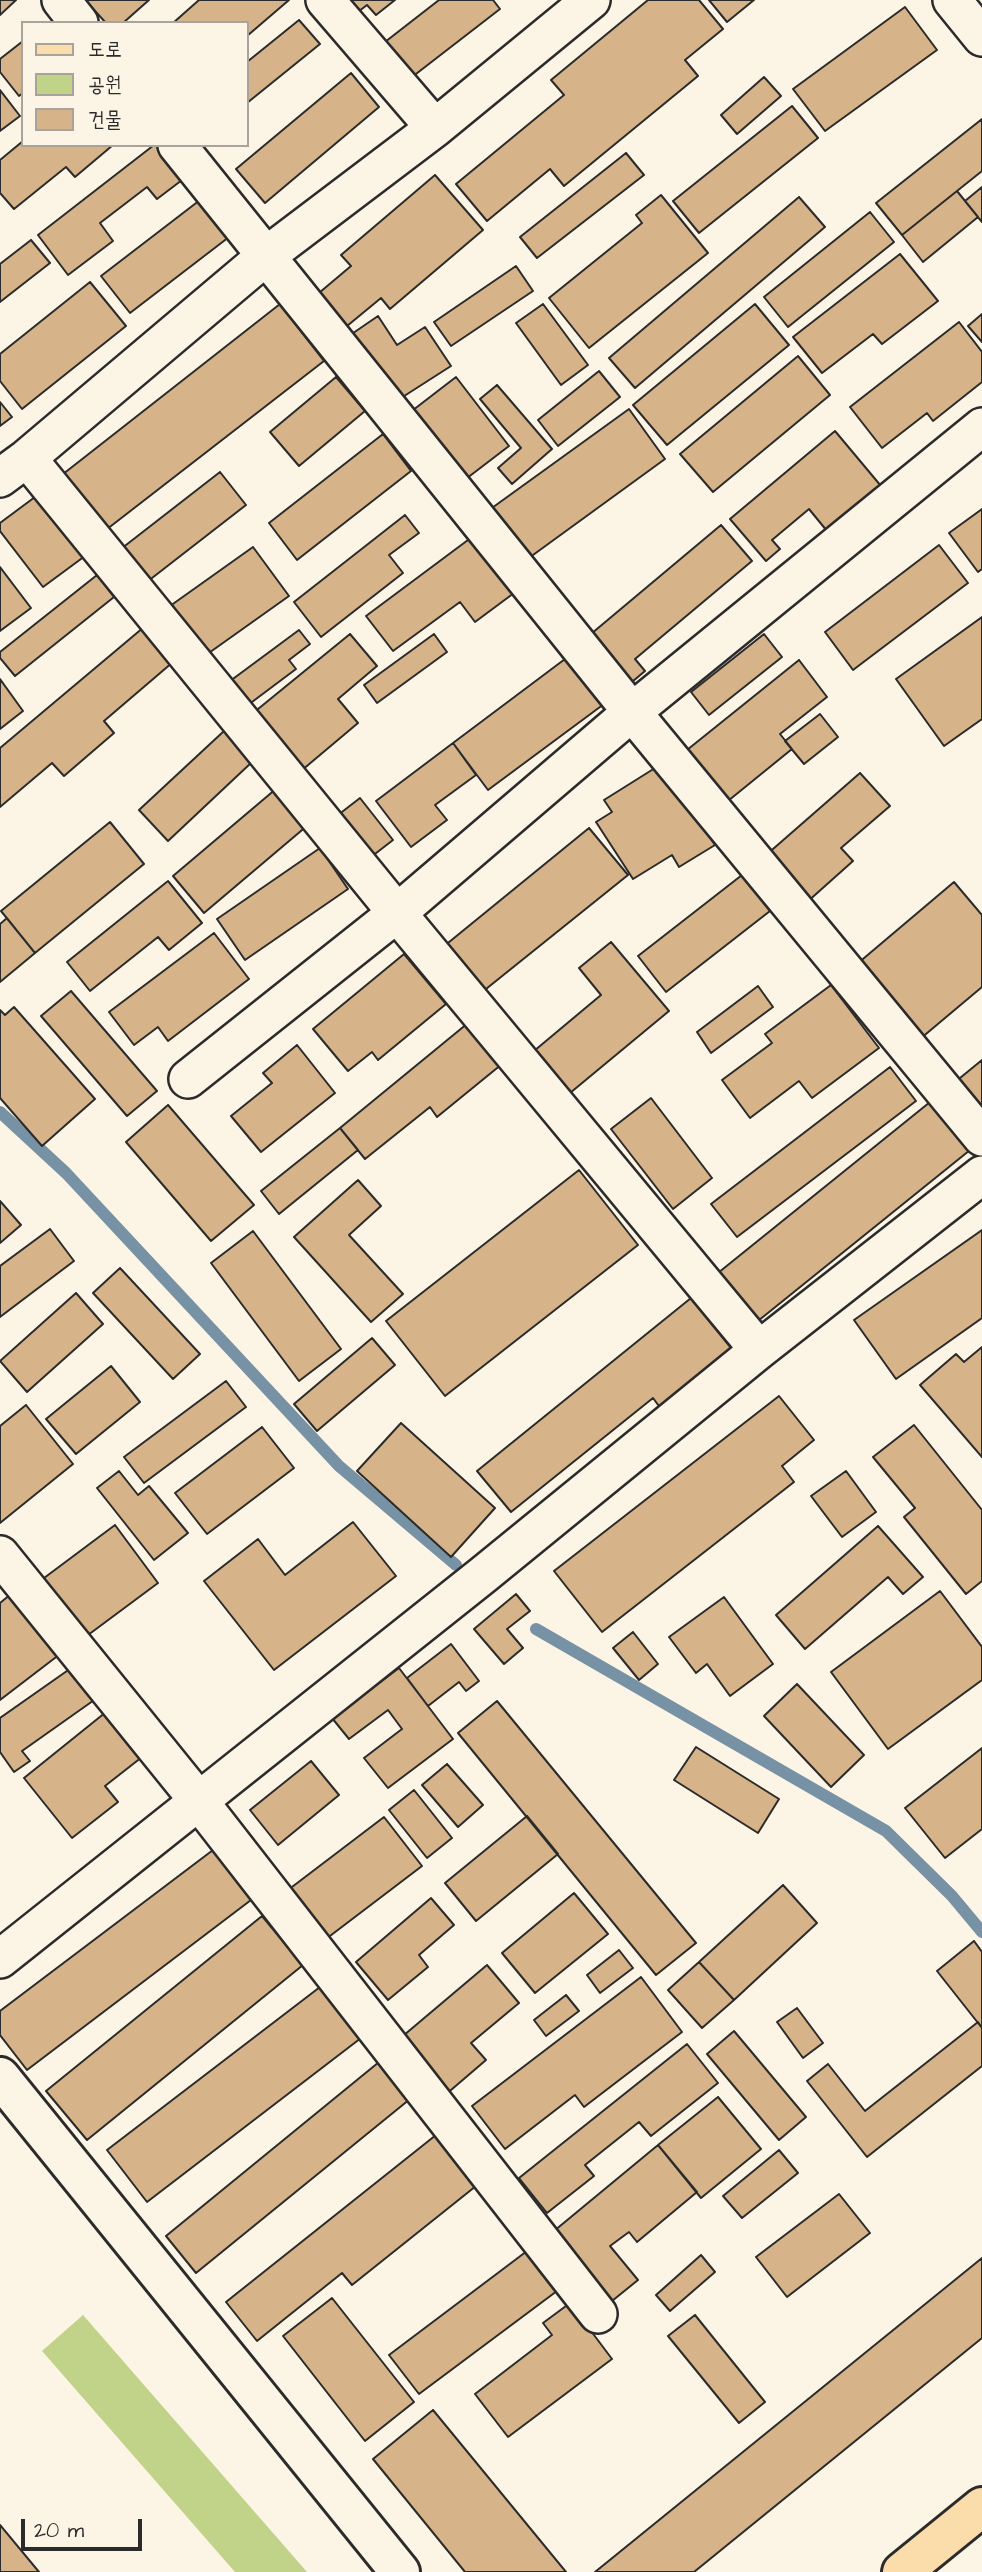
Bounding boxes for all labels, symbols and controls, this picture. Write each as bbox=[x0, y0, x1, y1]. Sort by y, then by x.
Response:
legend bbox=[21, 21, 248, 147]
text: 도로 bbox=[88, 35, 122, 64]
text: 공원 bbox=[88, 70, 122, 99]
text: 건물 bbox=[88, 105, 122, 134]
scale bar bbox=[24, 2506, 145, 2550]
text: 20 m bbox=[34, 2516, 84, 2545]

